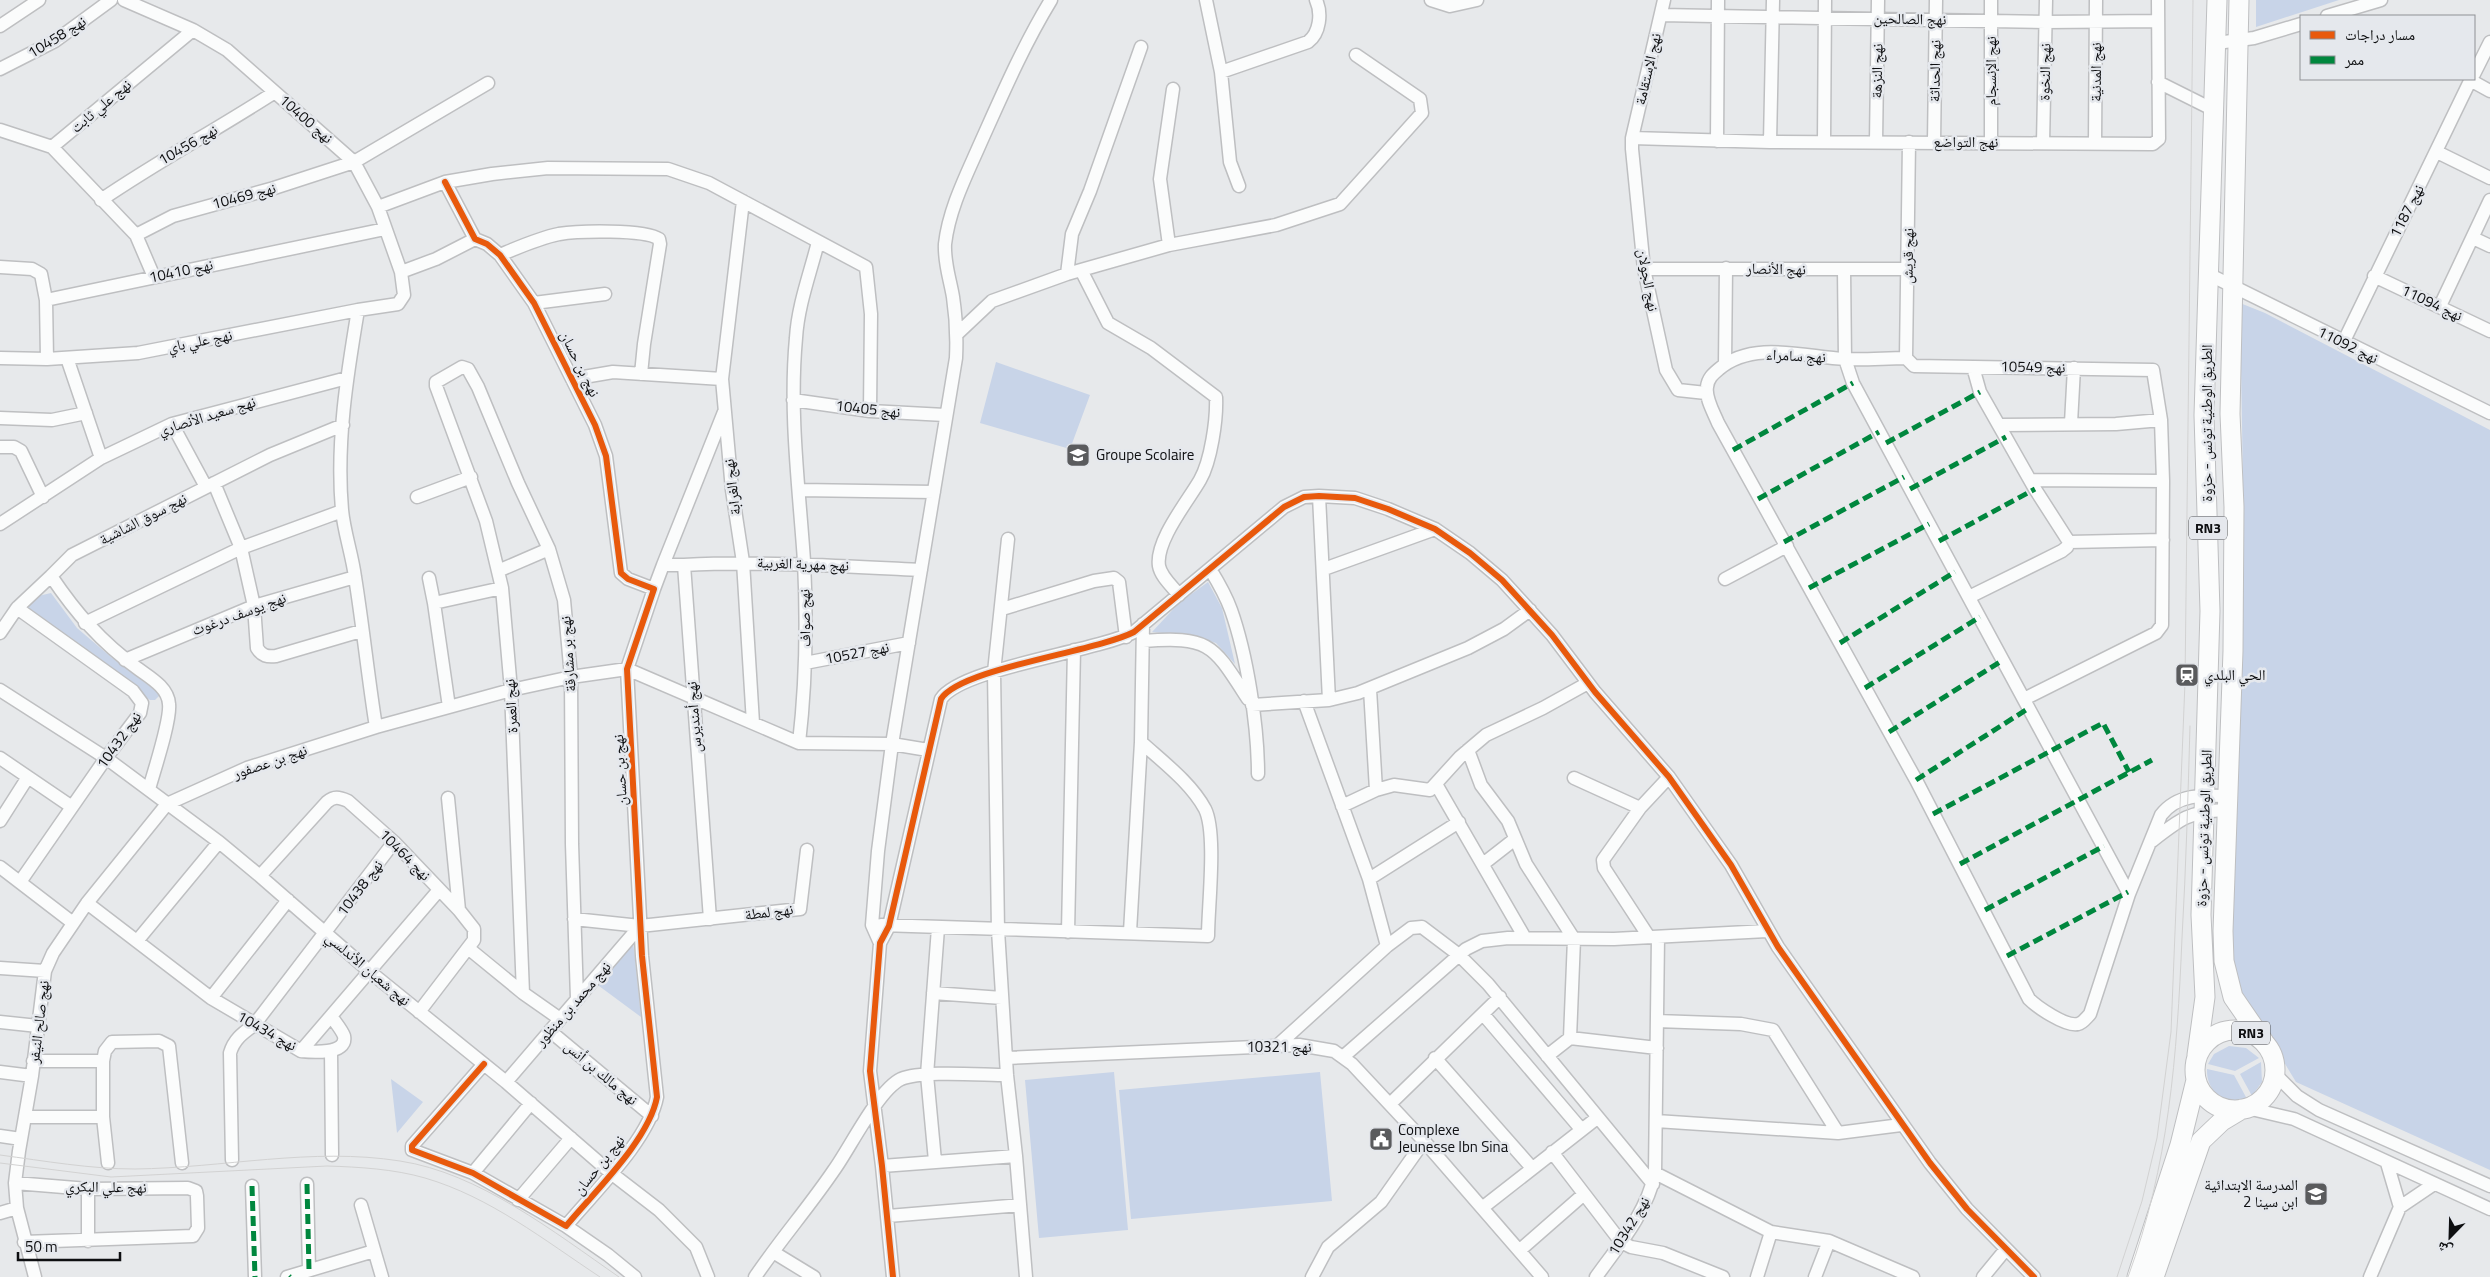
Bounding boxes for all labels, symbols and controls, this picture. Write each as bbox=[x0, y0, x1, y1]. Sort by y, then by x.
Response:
street label: نهج الصالحين bbox=[1873, 6, 1947, 31]
street label: نهج 10458 bbox=[23, 10, 90, 64]
legend bbox=[2300, 15, 2475, 80]
text: مسار دراجات bbox=[2345, 23, 2415, 46]
street label: نهج الإستقامة bbox=[1628, 31, 1667, 107]
street label: نهج الإنسجام bbox=[1979, 36, 2002, 106]
street label: نهج الحداثة bbox=[1922, 40, 1947, 102]
street label: نهج المدنية bbox=[2084, 42, 2107, 102]
street label: نهج النزهة bbox=[1865, 43, 1888, 99]
street label: نهج النخوة bbox=[2033, 43, 2056, 101]
text: ممر bbox=[2344, 48, 2364, 71]
street label: نهج علي ثابت bbox=[65, 73, 137, 139]
street label: نهج 10400 bbox=[274, 89, 338, 149]
street label: نهج 10456 bbox=[154, 118, 222, 171]
street label: نهج التواضع bbox=[1934, 130, 1998, 153]
street label: نهج 10469 bbox=[209, 176, 278, 215]
street label: نهج 1187 bbox=[2383, 180, 2430, 241]
street label: نهج قريش bbox=[1896, 228, 1919, 284]
street label: نهج الجولان bbox=[1632, 247, 1665, 313]
street label: نهج 10410 bbox=[147, 252, 215, 289]
street label: نهج الأنصار bbox=[1745, 256, 1806, 281]
street label: نهج 11094 bbox=[2398, 278, 2467, 327]
street label: نهج 11092 bbox=[2314, 320, 2383, 369]
street label: نهج علي باي bbox=[166, 323, 234, 359]
street label: نهج بن حسان bbox=[554, 327, 606, 401]
street label: نهج سامراء bbox=[1766, 342, 1827, 369]
street label: الطريق الوطنية تونس - حزوة bbox=[2195, 344, 2218, 502]
street label: نهج 10549 bbox=[2000, 354, 2066, 379]
street label: نهج سعيد الأنصاري bbox=[155, 390, 259, 442]
street label: نهج 10405 bbox=[834, 394, 902, 423]
school or university icon: Groupe Scolaire bbox=[1065, 442, 1091, 468]
place label: Groupe Scolaire bbox=[1096, 443, 1194, 466]
street label: نهج الغرابة bbox=[717, 458, 746, 517]
street label: نهج سوق الشاشية bbox=[95, 487, 191, 550]
road number: RN3 bbox=[2189, 516, 2227, 540]
street label: نهج مهرية الغربية bbox=[756, 550, 850, 577]
street label: نهج يوسف درغوث bbox=[188, 586, 289, 641]
street label: نهج صواف bbox=[792, 589, 817, 647]
street label: نهج بر مشارقة bbox=[553, 615, 582, 693]
street label: نهج 10527 bbox=[823, 635, 891, 670]
station icon: الحي البلدي bbox=[2174, 662, 2200, 688]
place label: الحي البلدي bbox=[2204, 663, 2266, 687]
street label: نهج العمرة bbox=[498, 678, 523, 734]
street label: نهج أمنديرس bbox=[680, 681, 707, 753]
street label: نهج 10432 bbox=[90, 706, 147, 773]
street label: نهج بن حسان bbox=[606, 734, 633, 806]
street label: نهج بن عصفور bbox=[229, 738, 310, 785]
street label: الطريق الوطنية تونس - حزوة bbox=[2189, 749, 2218, 907]
street label: نهج 10464 bbox=[374, 823, 437, 886]
street label: نهج 10438 bbox=[331, 855, 388, 921]
street label: نهج لمطة bbox=[743, 897, 795, 926]
street label: نهج شعبان الأندلسي bbox=[320, 926, 416, 1012]
street label: نهج محمد بن منظور bbox=[528, 956, 616, 1052]
street label: نهج صالح النيفر bbox=[22, 979, 55, 1066]
street label: نهج 10434 bbox=[233, 1005, 301, 1056]
road number: RN3 bbox=[2232, 1021, 2270, 1044]
street label: نهج مالك بن أنس bbox=[559, 1035, 643, 1110]
street label: نهج 10321 bbox=[1246, 1035, 1312, 1058]
place label: Complexe Jeunesse Ibn Sina bbox=[1398, 1118, 1509, 1158]
public building icon: Complexe Jeunesse Ibn Sina bbox=[1368, 1126, 1394, 1152]
street label: نهج بن حسان bbox=[567, 1130, 630, 1200]
place label: المدرسة الابتدائية ابن سينا 2 bbox=[2204, 1173, 2298, 1213]
street label: نهج علي البكري bbox=[65, 1174, 147, 1200]
school or university icon: المدرسة الابتدائية ابن سينا 2 bbox=[2303, 1181, 2329, 1207]
street label: نهج 10342 bbox=[1602, 1192, 1655, 1260]
north arrow bbox=[2425, 1212, 2475, 1262]
scale bar bbox=[18, 1230, 120, 1262]
text: 50 m bbox=[25, 1235, 58, 1258]
text: ش bbox=[2434, 1237, 2456, 1262]

